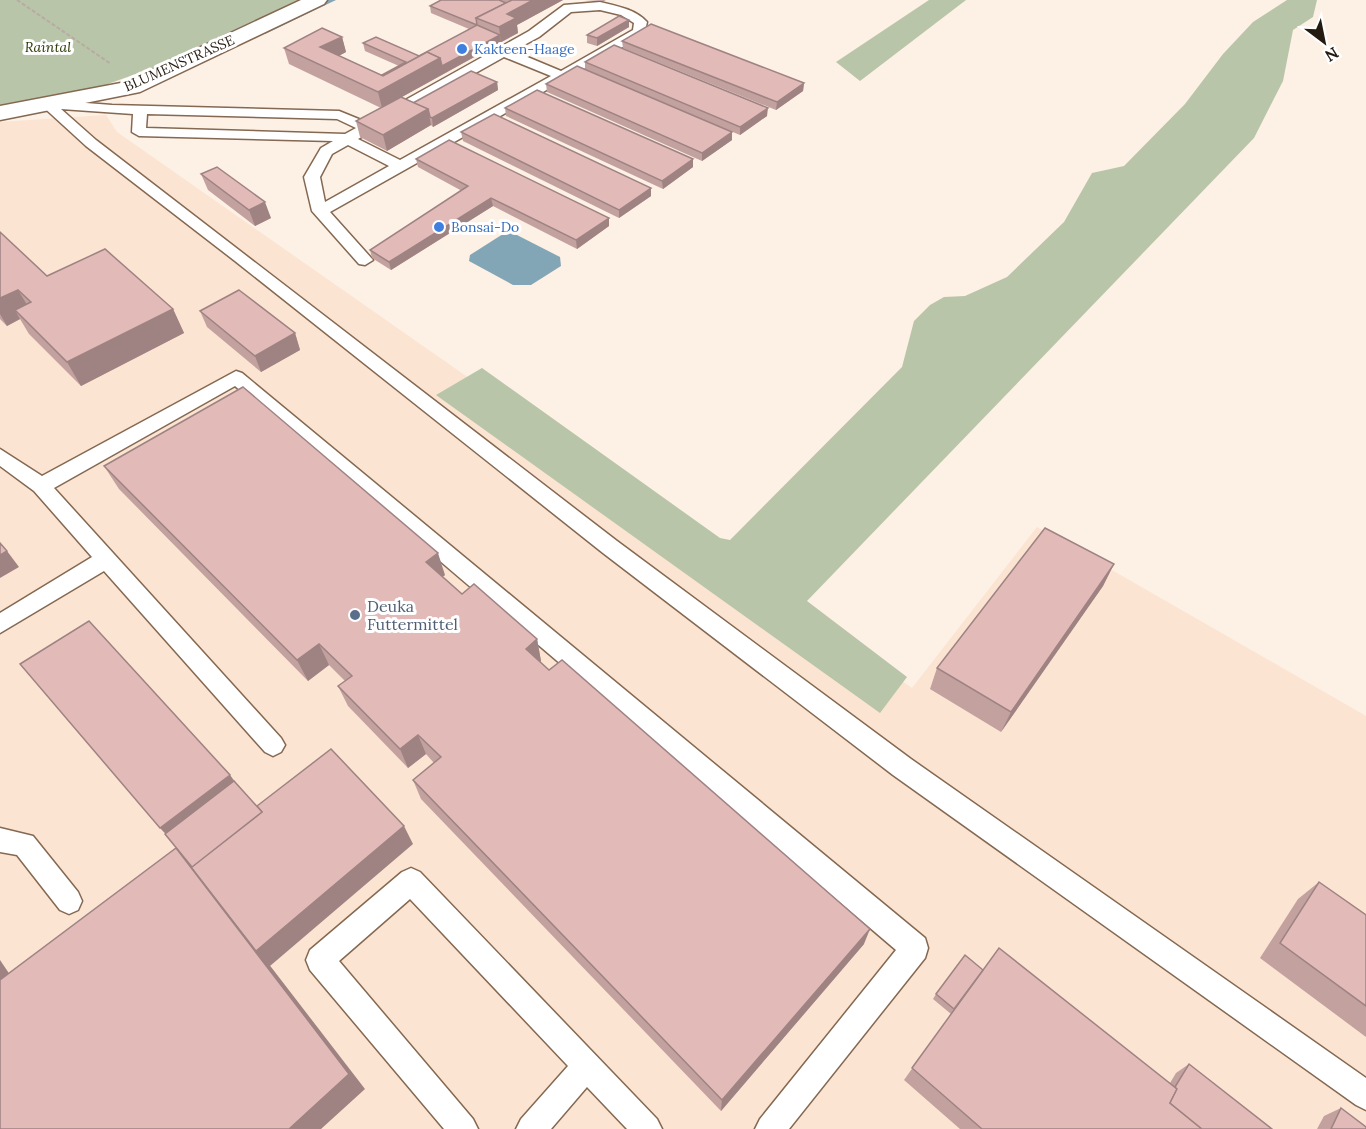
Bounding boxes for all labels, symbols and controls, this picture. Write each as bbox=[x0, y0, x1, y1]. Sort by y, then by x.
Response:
north arrow bbox=[1294, 12, 1354, 72]
street label: BLUMENSTRASSE bbox=[121, 30, 237, 95]
park label: Raintal bbox=[25, 38, 71, 56]
place label: Kakteen-Haage bbox=[474, 40, 575, 58]
marker: Kakteen-Haage bbox=[455, 42, 469, 56]
text: N bbox=[1321, 43, 1342, 66]
place label: Bonsai-Do bbox=[451, 218, 519, 236]
marker: Bonsai-Do bbox=[432, 220, 446, 234]
place label: Deuka Futtermittel bbox=[367, 596, 458, 634]
marker: Deuka Futtermittel bbox=[348, 608, 362, 622]

